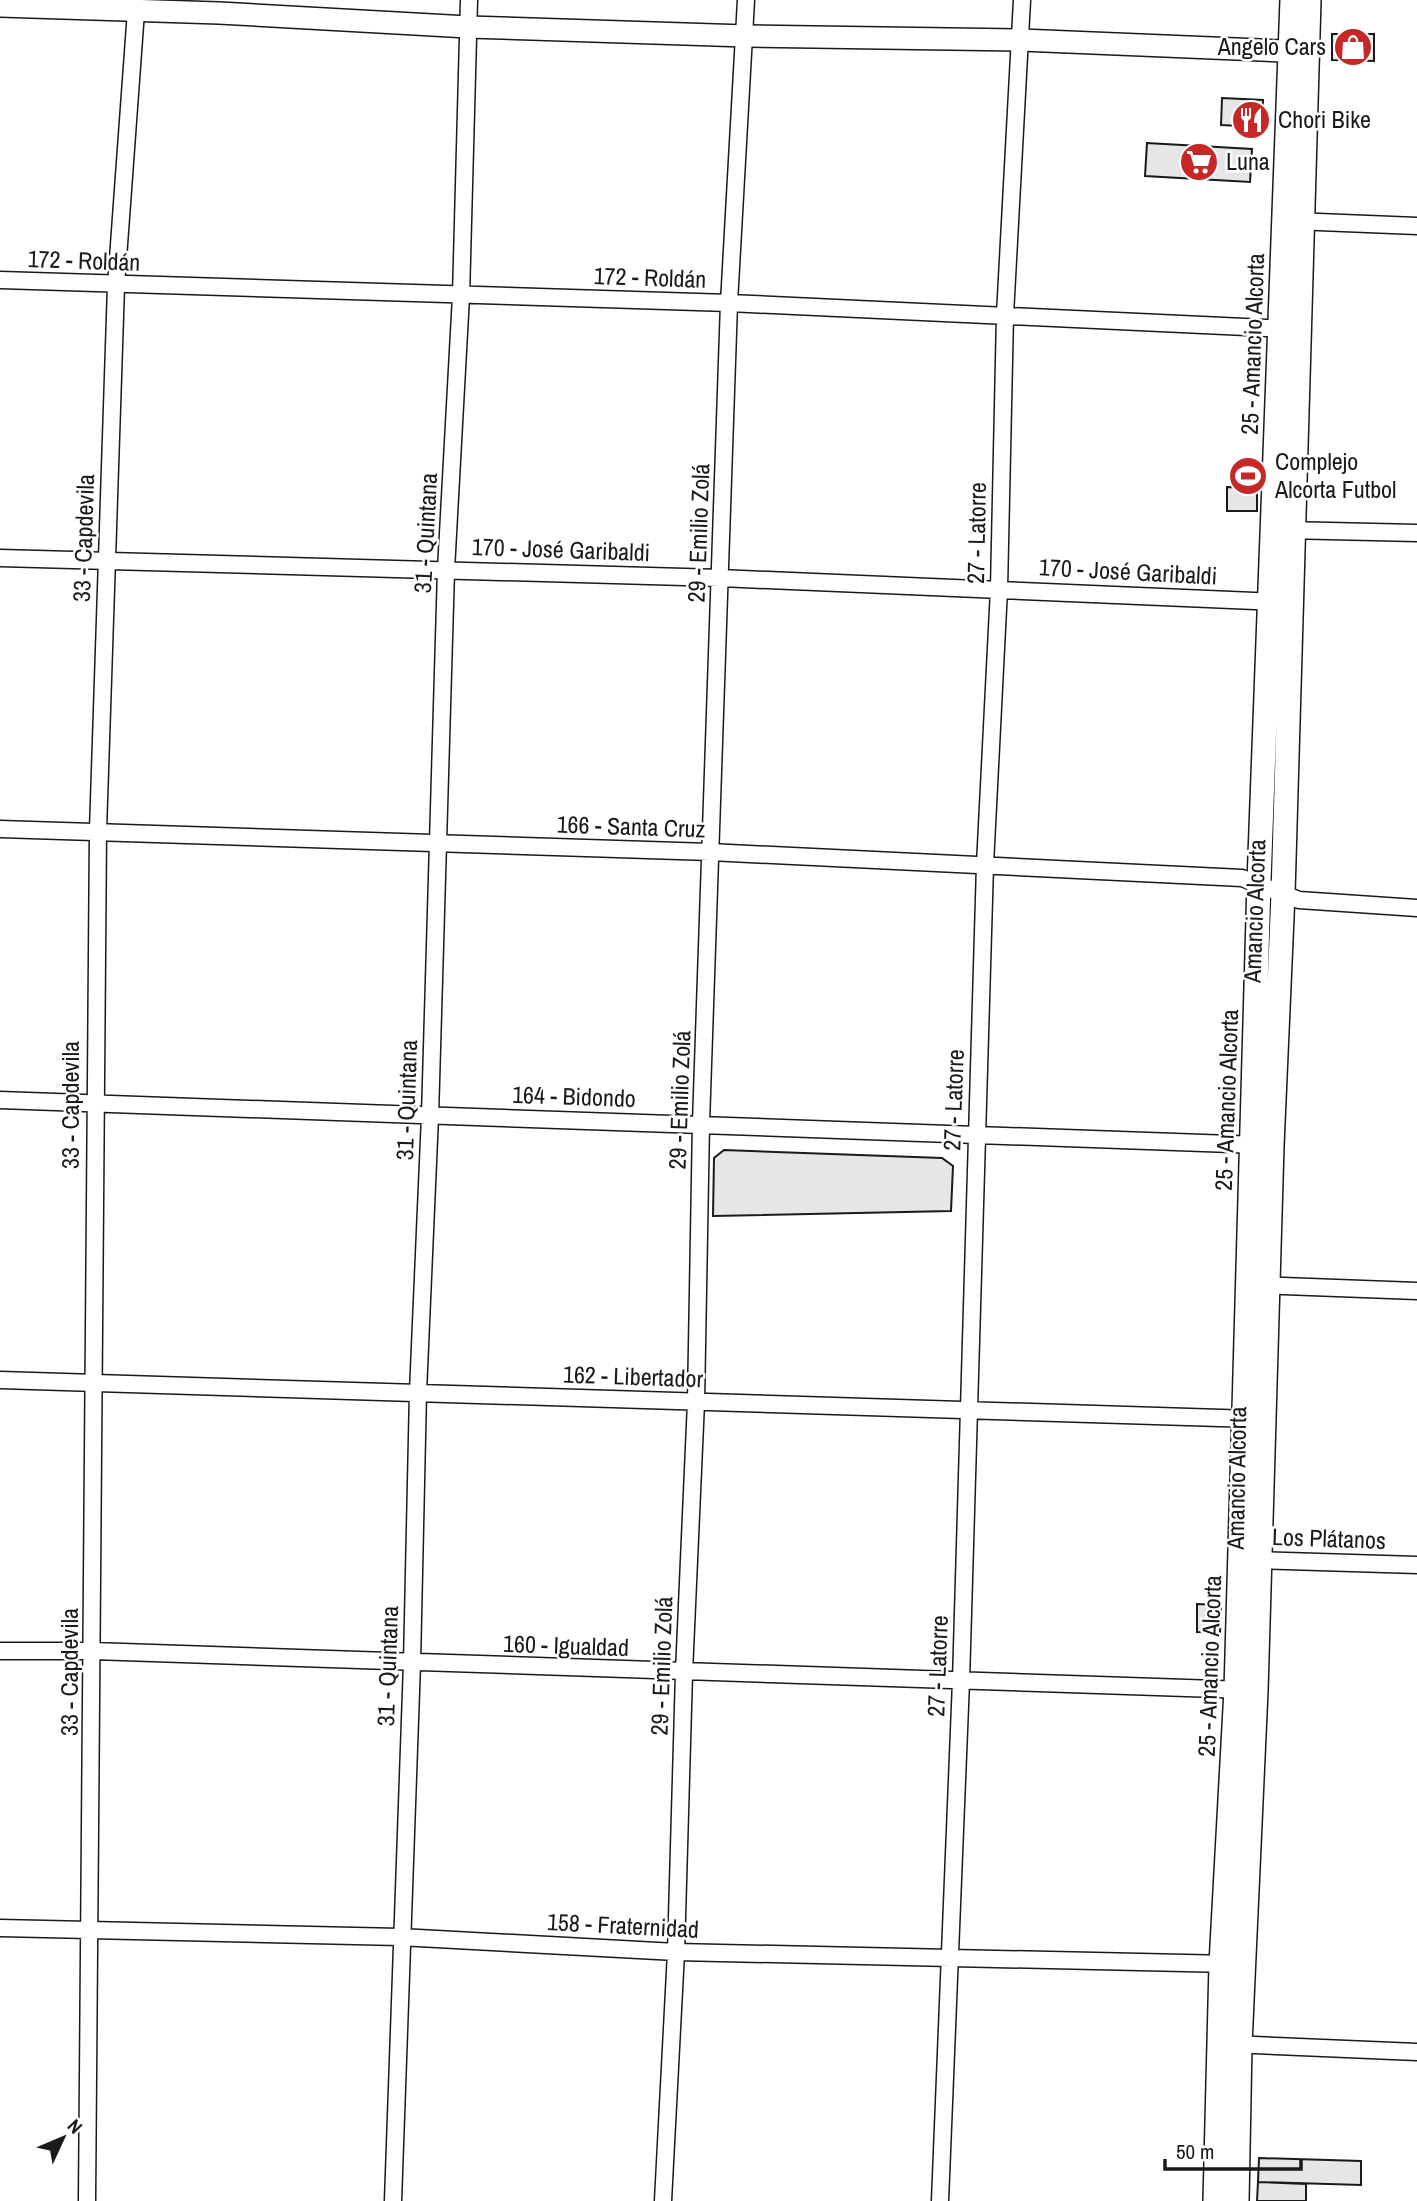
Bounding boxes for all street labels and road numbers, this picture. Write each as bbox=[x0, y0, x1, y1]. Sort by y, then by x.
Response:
street label: 172 - Roldán bbox=[27, 242, 141, 278]
street label: 25 - Amancio Alcorta bbox=[1233, 253, 1271, 435]
street label: 172 - Roldán bbox=[593, 259, 707, 295]
street label: 29 - Emilio Zolá bbox=[680, 463, 716, 603]
street label: 31 - Quintana bbox=[406, 472, 444, 594]
street label: 33 - Capdevila bbox=[65, 473, 101, 602]
street label: 27 - Latorre bbox=[959, 482, 993, 584]
street label: 170 - José Garibaldi bbox=[471, 530, 651, 568]
street label: 170 - José Garibaldi bbox=[1038, 550, 1218, 592]
street label: 166 - Santa Cruz bbox=[556, 807, 706, 845]
street label: Amancio Alcorta bbox=[1235, 839, 1272, 984]
street label: 25 - Amancio Alcorta bbox=[1207, 1009, 1245, 1191]
street label: 29 - Emilio Zolá bbox=[661, 1030, 697, 1170]
street label: 31 - Quintana bbox=[388, 1039, 424, 1161]
street label: 33 - Capdevila bbox=[54, 1041, 86, 1169]
street label: 27 - Latorre bbox=[935, 1049, 971, 1151]
street label: 164 - Bidondo bbox=[512, 1078, 636, 1114]
street label: 162 - Libertador bbox=[562, 1358, 704, 1394]
street label: Amancio Alcorta bbox=[1219, 1406, 1253, 1551]
street label: Los Plátanos bbox=[1272, 1520, 1386, 1556]
street label: 25 - Amancio Alcorta bbox=[1190, 1575, 1228, 1757]
street label: 29 - Emilio Zolá bbox=[643, 1596, 679, 1736]
street label: 31 - Quintana bbox=[369, 1605, 405, 1727]
street label: 33 - Capdevila bbox=[53, 1608, 85, 1736]
street label: 27 - Latorre bbox=[919, 1615, 955, 1717]
street label: 160 - Igualdad bbox=[503, 1627, 629, 1663]
street label: 158 - Fraternidad bbox=[546, 1905, 700, 1945]

